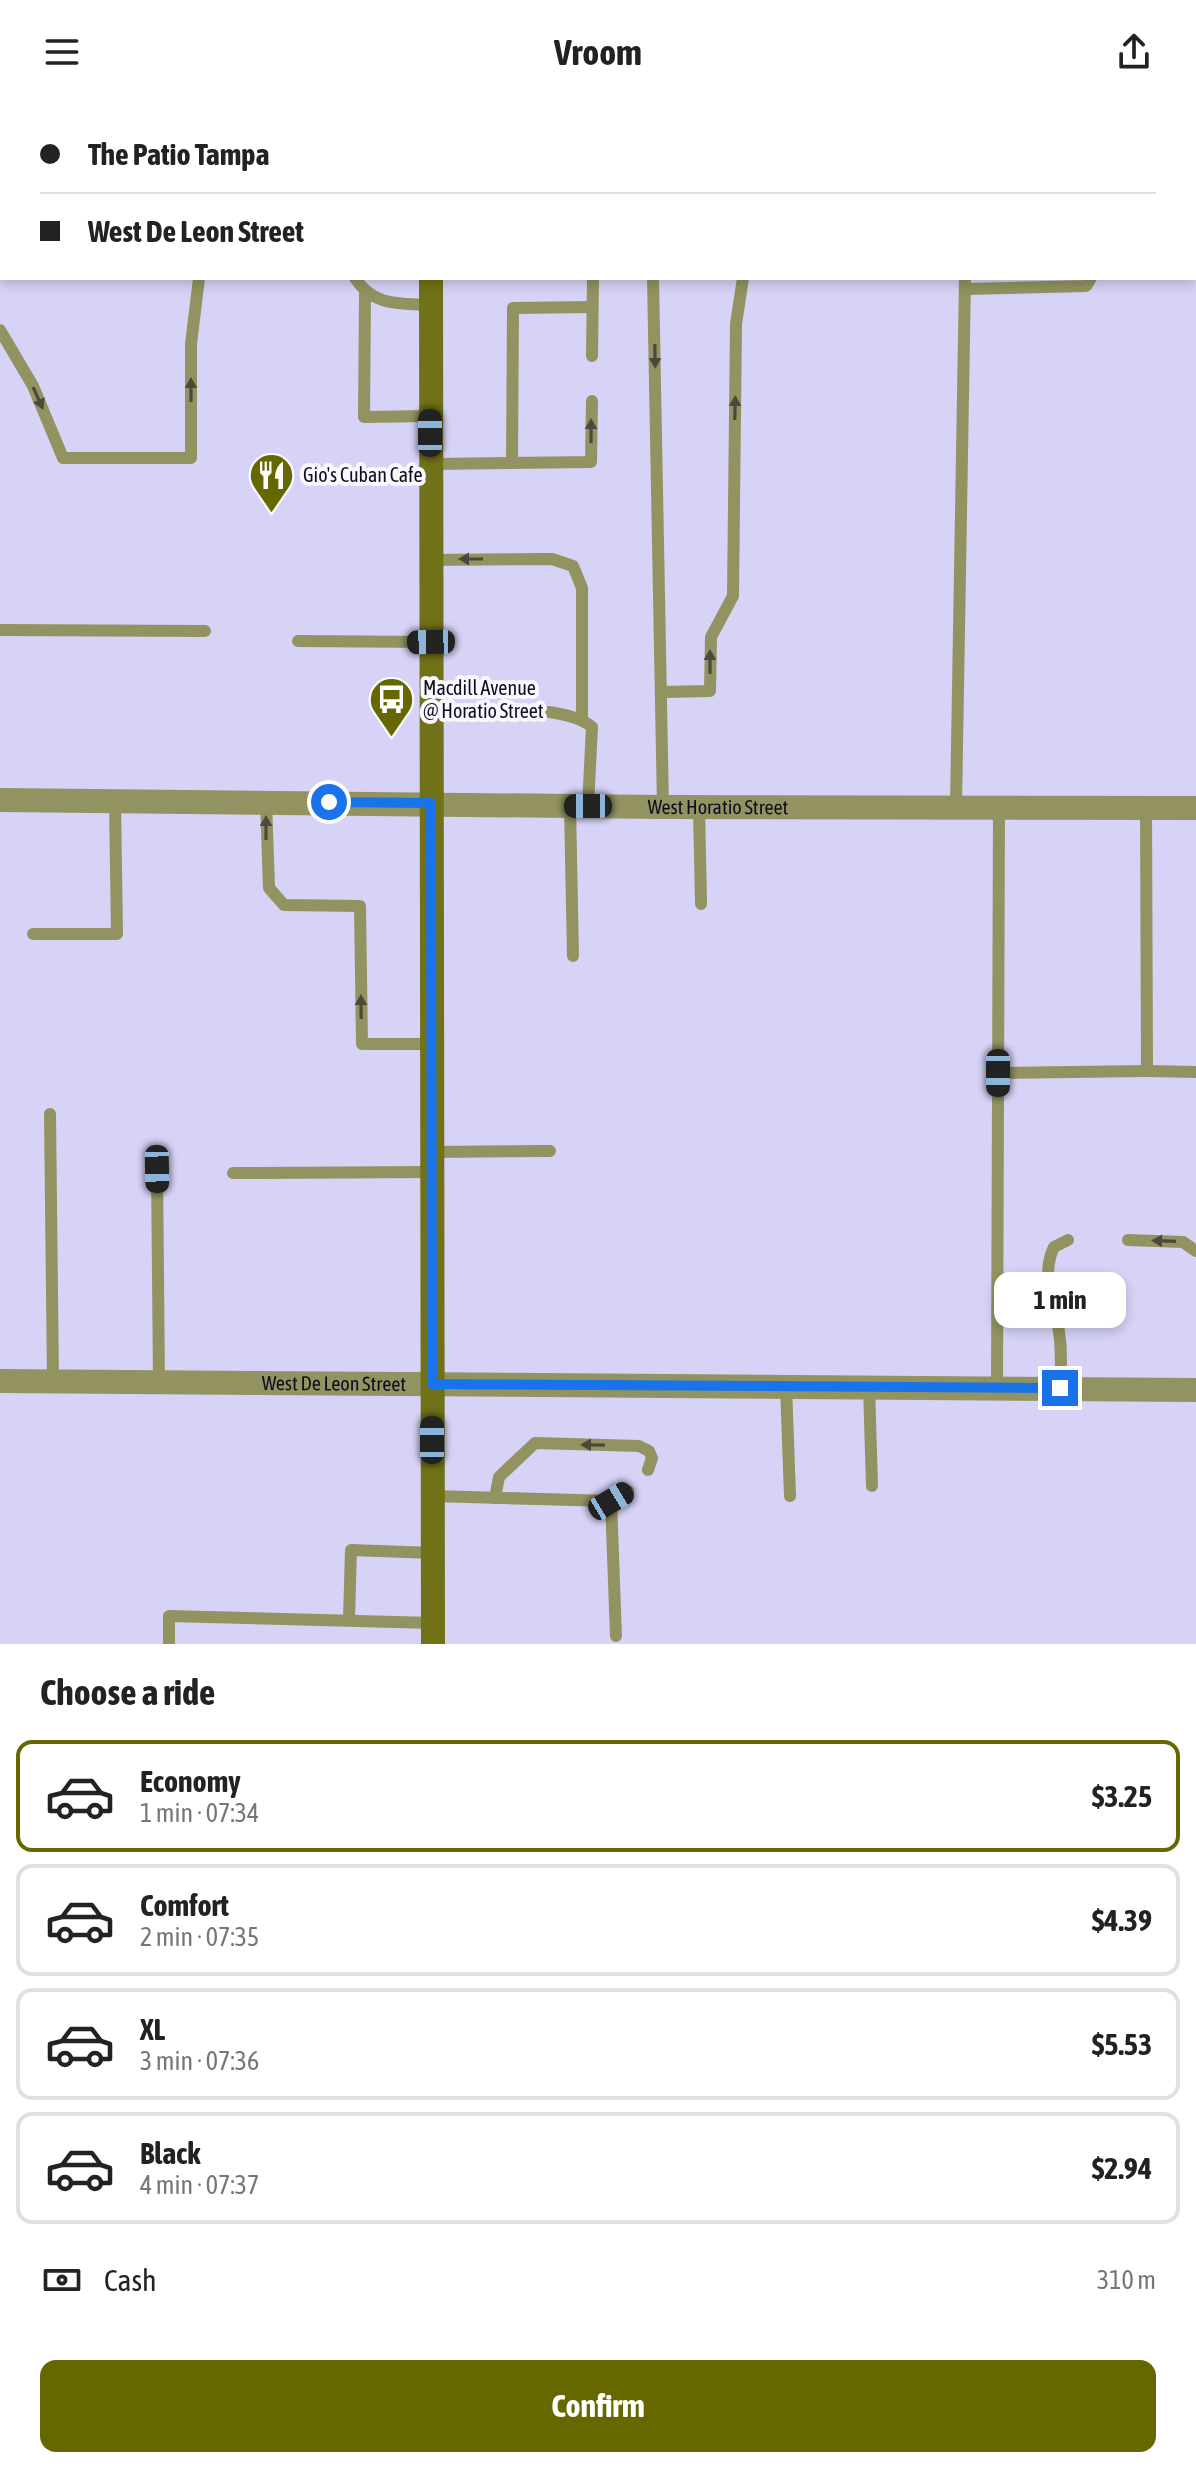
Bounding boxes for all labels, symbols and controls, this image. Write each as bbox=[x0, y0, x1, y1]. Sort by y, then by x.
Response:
icon: menu bbox=[40, 30, 84, 74]
icon: share bbox=[1112, 30, 1156, 74]
text: Vroom bbox=[554, 31, 642, 73]
text: The Patio Tampa bbox=[88, 137, 269, 171]
text: West De Leon Street bbox=[88, 214, 304, 248]
one-way arrow bbox=[648, 344, 661, 369]
one-way arrow bbox=[185, 377, 197, 402]
one-way arrow bbox=[32, 386, 45, 410]
one-way arrow bbox=[729, 395, 741, 420]
car bbox=[418, 409, 442, 457]
one-way arrow bbox=[585, 418, 597, 443]
restaurant icon: Gio's Cuban Cafe bbox=[248, 451, 296, 514]
place label: Gio's Cuban Cafe bbox=[303, 463, 423, 486]
one-way arrow bbox=[458, 553, 483, 566]
car bbox=[407, 630, 455, 654]
one-way arrow bbox=[704, 649, 717, 674]
bus stop icon: Macdill Avenue @ Horatio Street bbox=[368, 675, 416, 738]
place label: Macdill Avenue @ Horatio Street bbox=[423, 676, 544, 722]
route start bbox=[311, 784, 347, 820]
car bbox=[564, 794, 612, 818]
street label: West Horatio Street bbox=[647, 795, 789, 818]
one-way arrow bbox=[260, 815, 272, 840]
one-way arrow bbox=[355, 994, 368, 1019]
car bbox=[986, 1049, 1010, 1097]
car bbox=[145, 1145, 169, 1193]
one-way arrow bbox=[1151, 1234, 1176, 1247]
callout: 1 min bbox=[994, 1272, 1126, 1328]
text: 1 min bbox=[1033, 1285, 1087, 1315]
route end bbox=[1042, 1370, 1078, 1406]
street label: West De Leon Street bbox=[262, 1371, 406, 1395]
car bbox=[420, 1416, 444, 1464]
one-way arrow bbox=[580, 1438, 605, 1451]
car bbox=[584, 1478, 638, 1524]
text: Choose a ride bbox=[40, 1671, 215, 1713]
icon: car bbox=[44, 1760, 116, 1832]
text: Economy bbox=[140, 1764, 241, 1798]
text: $3.25 bbox=[1092, 1779, 1152, 1813]
text: 1 min · 07:34 bbox=[140, 1798, 259, 1828]
icon: car bbox=[44, 1884, 116, 1956]
text: Comfort bbox=[140, 1888, 229, 1922]
text: $4.39 bbox=[1092, 1903, 1152, 1937]
text: 2 min · 07:35 bbox=[140, 1922, 259, 1952]
icon: car bbox=[44, 2008, 116, 2080]
text: XL bbox=[140, 2012, 165, 2046]
text: $5.53 bbox=[1092, 2027, 1152, 2061]
text: 3 min · 07:36 bbox=[140, 2046, 259, 2076]
icon: car bbox=[44, 2132, 116, 2204]
text: Black bbox=[140, 2136, 200, 2170]
text: $2.94 bbox=[1092, 2151, 1152, 2185]
text: 4 min · 07:37 bbox=[140, 2170, 259, 2200]
icon: cash bbox=[40, 2258, 84, 2302]
text: Cash bbox=[104, 2263, 157, 2297]
text: 310 m bbox=[1097, 2265, 1156, 2295]
button: Confirm bbox=[40, 2360, 1156, 2452]

